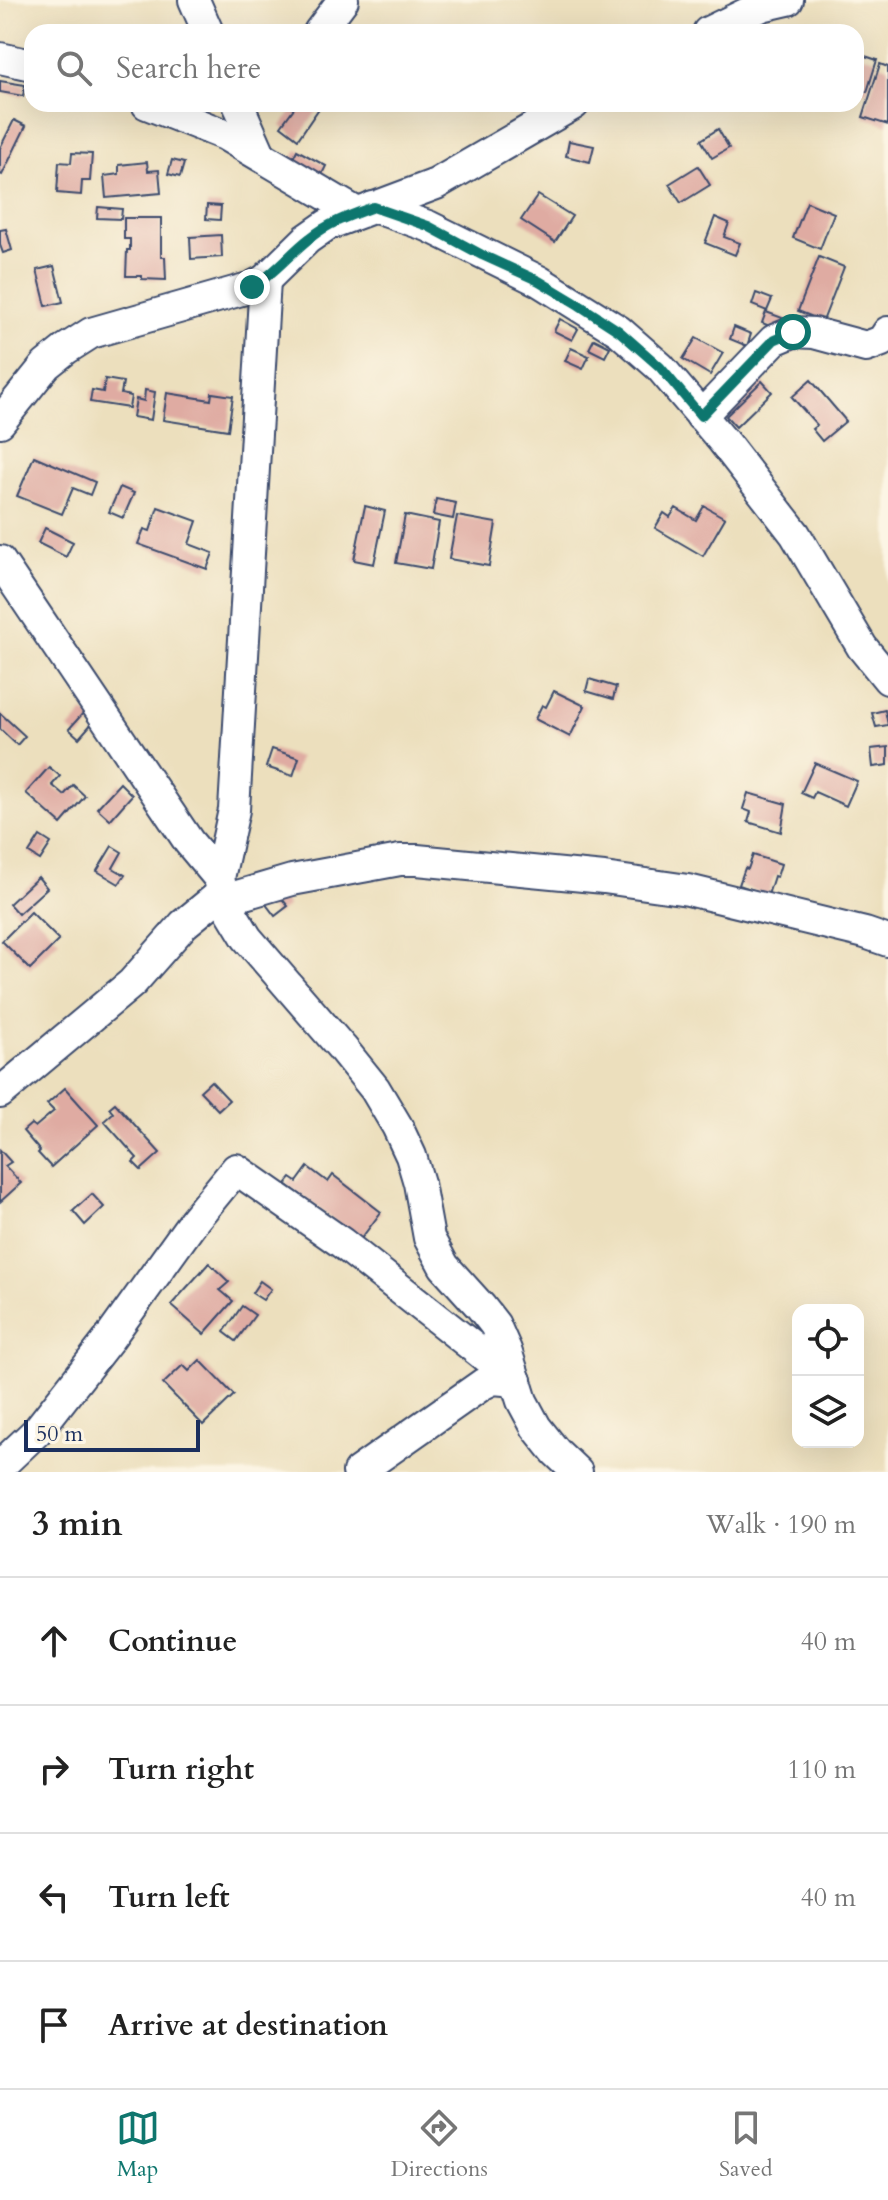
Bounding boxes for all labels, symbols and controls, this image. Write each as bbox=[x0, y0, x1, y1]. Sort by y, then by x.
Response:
search box bbox=[24, 24, 864, 112]
icon: search bbox=[52, 46, 96, 90]
text: Search here bbox=[116, 48, 261, 89]
route end bbox=[234, 269, 270, 305]
route start bbox=[775, 314, 811, 350]
map controls bbox=[792, 1304, 864, 1448]
button: locate bbox=[792, 1304, 864, 1376]
button: layers bbox=[792, 1376, 864, 1448]
scale bar bbox=[24, 1416, 200, 1452]
text: 50 m bbox=[36, 1419, 83, 1449]
text: 3 min bbox=[32, 1501, 123, 1547]
text: Walk · 190 m bbox=[706, 1507, 856, 1542]
icon: ahead bbox=[32, 1619, 76, 1663]
text: Continue bbox=[108, 1621, 237, 1662]
text: 40 m bbox=[800, 1624, 856, 1659]
icon: right bbox=[32, 1747, 76, 1791]
text: Turn right bbox=[108, 1749, 254, 1790]
text: 110 m bbox=[787, 1752, 856, 1787]
icon: left bbox=[32, 1875, 76, 1919]
text: Turn left bbox=[108, 1877, 230, 1918]
text: 40 m bbox=[800, 1880, 856, 1915]
icon: arrive bbox=[32, 2003, 76, 2047]
text: Arrive at destination bbox=[108, 2005, 388, 2046]
tab: Map bbox=[116, 2106, 160, 2184]
tab: Directions bbox=[391, 2106, 488, 2184]
tab: Saved bbox=[719, 2106, 772, 2184]

